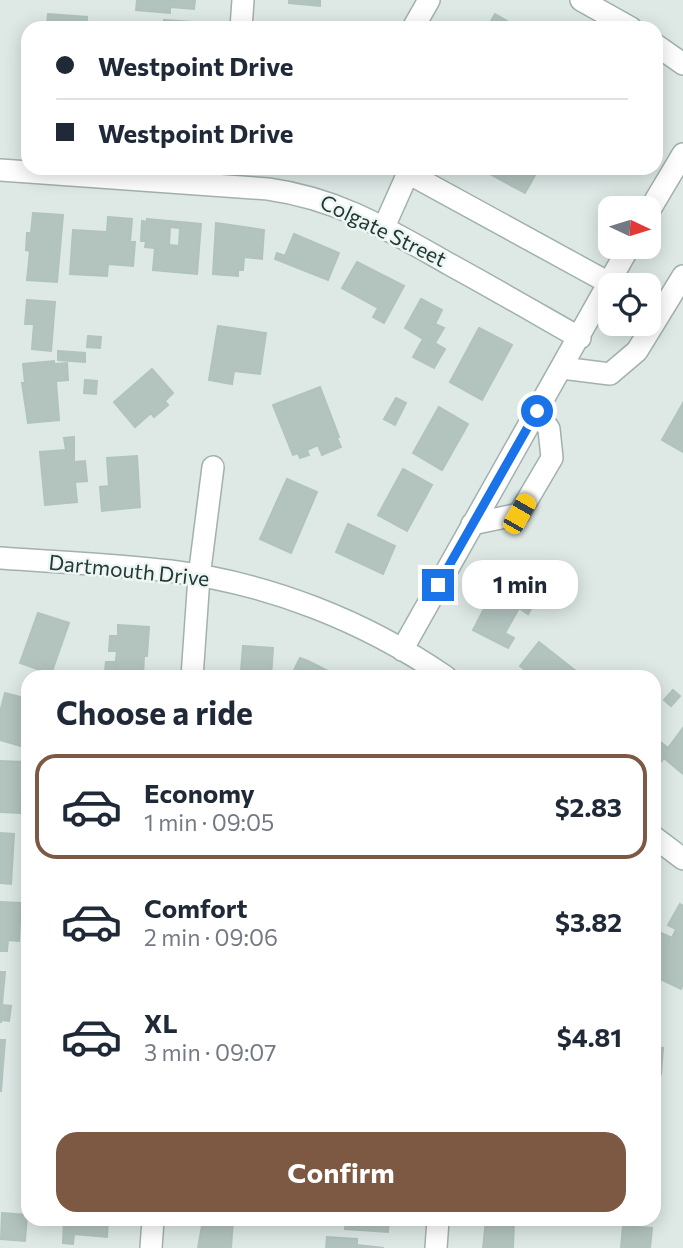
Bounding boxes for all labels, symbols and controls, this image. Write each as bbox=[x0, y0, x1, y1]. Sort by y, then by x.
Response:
text: Westpoint Drive bbox=[98, 50, 293, 81]
text: Westpoint Drive bbox=[98, 117, 293, 148]
street label: Colgate Street bbox=[316, 188, 451, 271]
north arrow bbox=[598, 196, 662, 259]
map controls bbox=[598, 196, 661, 336]
button: locate bbox=[598, 273, 661, 336]
route start bbox=[521, 395, 553, 427]
car bbox=[500, 491, 539, 537]
street label: Dartmouth Drive bbox=[48, 549, 211, 590]
callout: 1 min bbox=[462, 560, 578, 610]
route end bbox=[422, 569, 454, 601]
text: 1 min bbox=[493, 570, 547, 598]
text: Choose a ride bbox=[56, 692, 253, 732]
icon: car bbox=[60, 775, 123, 838]
text: Economy bbox=[144, 777, 255, 808]
text: $2.83 bbox=[555, 791, 622, 822]
text: 1 min · 09:05 bbox=[144, 808, 274, 836]
icon: car bbox=[60, 890, 123, 953]
text: Comfort bbox=[144, 892, 247, 923]
text: $3.82 bbox=[555, 906, 622, 937]
text: 2 min · 09:06 bbox=[144, 923, 278, 951]
icon: car bbox=[60, 1005, 123, 1068]
text: XL bbox=[144, 1007, 178, 1038]
text: $4.81 bbox=[557, 1021, 622, 1052]
text: 3 min · 09:07 bbox=[144, 1038, 276, 1066]
button: Confirm bbox=[56, 1132, 626, 1212]

